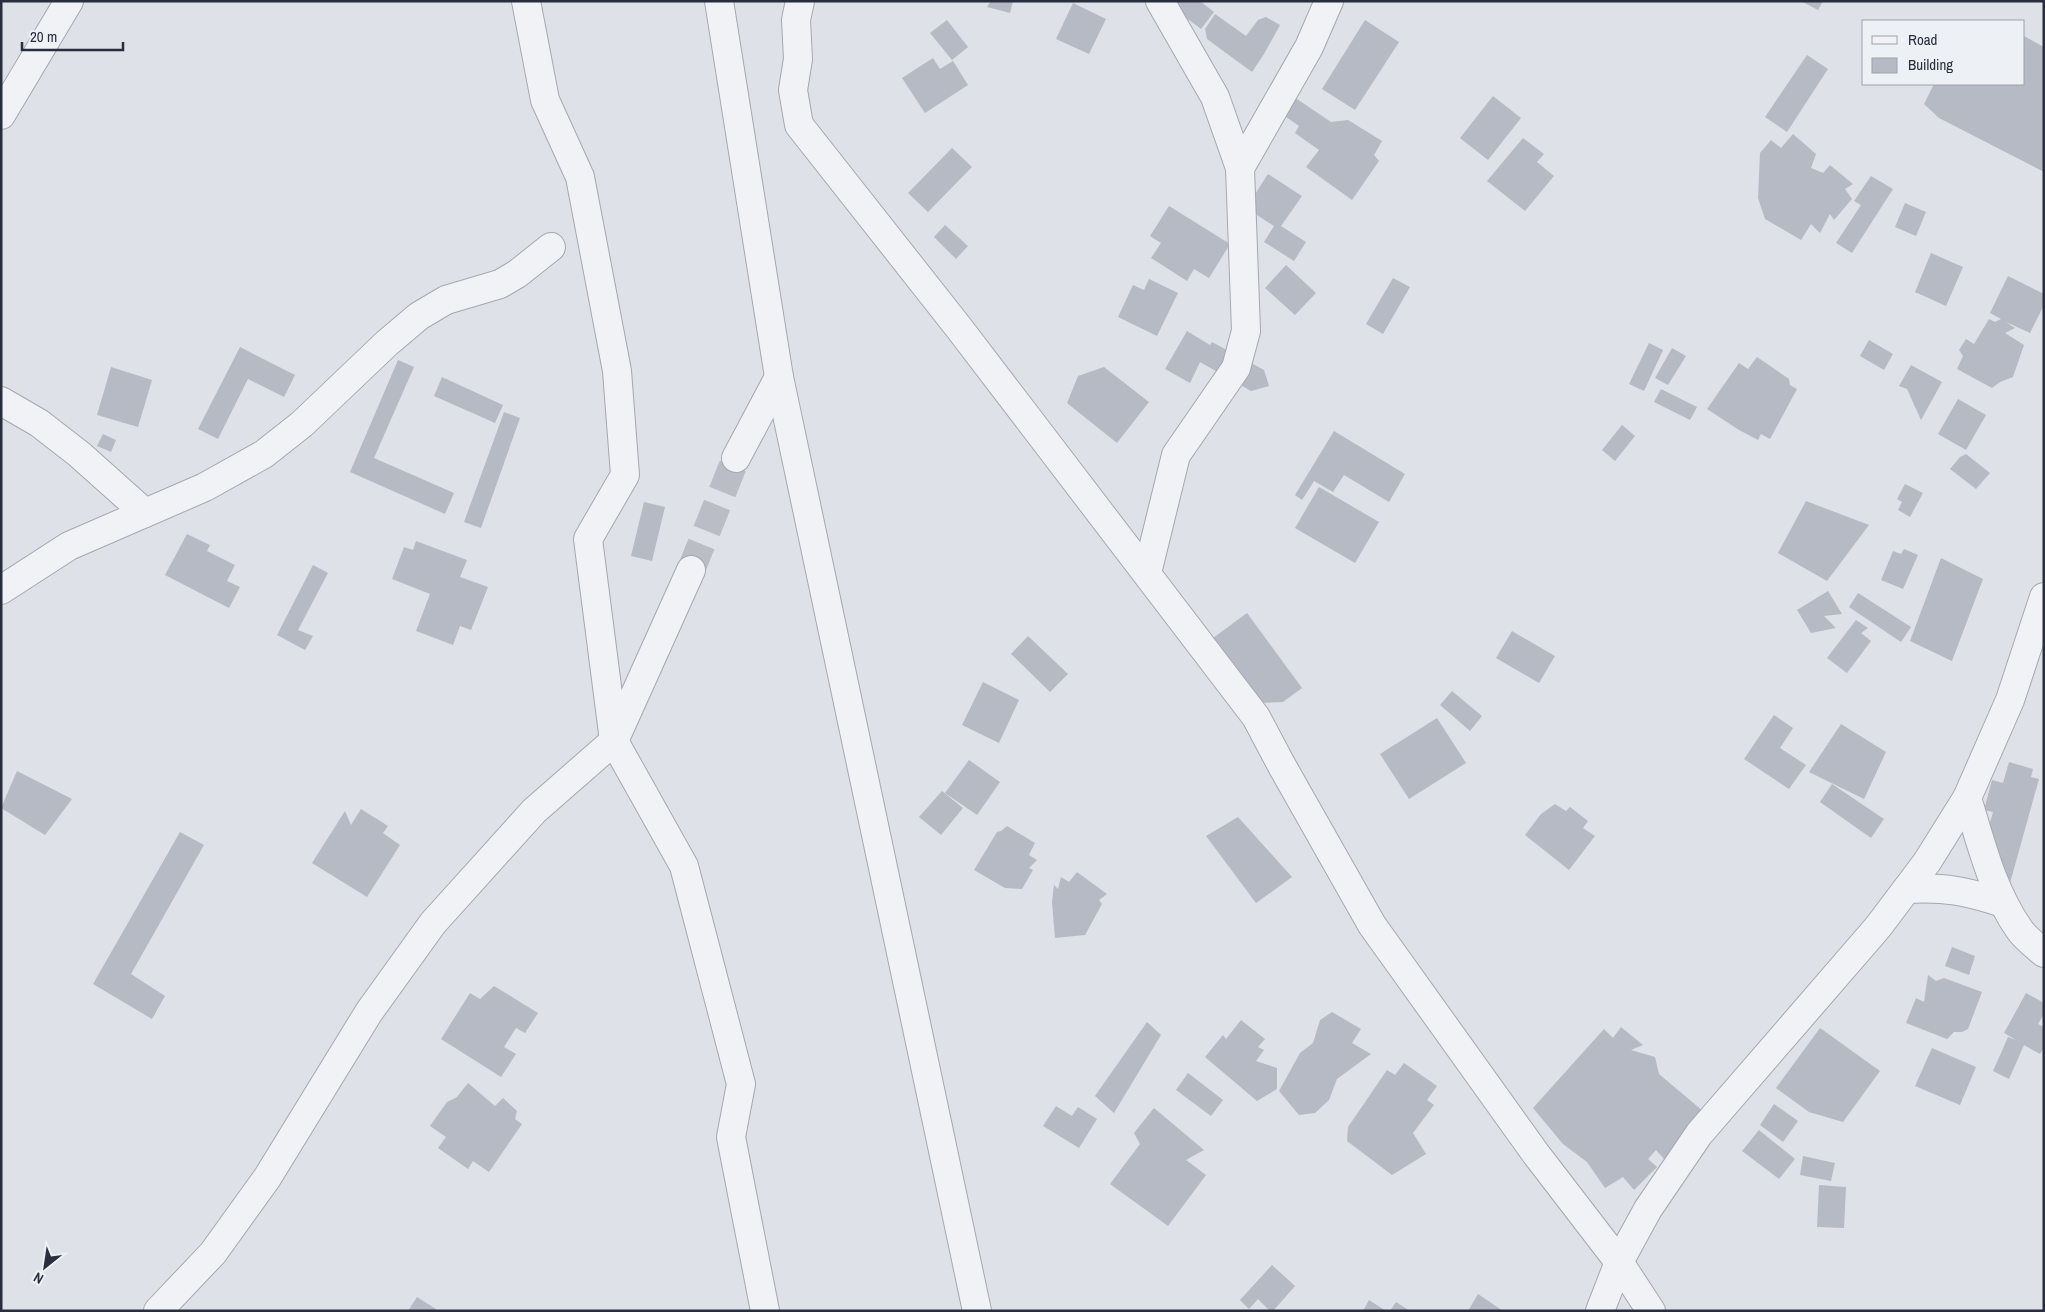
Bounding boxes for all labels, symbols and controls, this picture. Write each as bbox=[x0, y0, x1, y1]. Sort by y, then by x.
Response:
scale bar bbox=[22, 20, 124, 52]
legend bbox=[1862, 20, 2025, 85]
text: 20 m bbox=[30, 26, 57, 47]
text: Road bbox=[1908, 29, 1937, 50]
text: Building bbox=[1908, 54, 1953, 75]
north arrow bbox=[20, 1242, 70, 1292]
text: N bbox=[30, 1268, 47, 1288]

